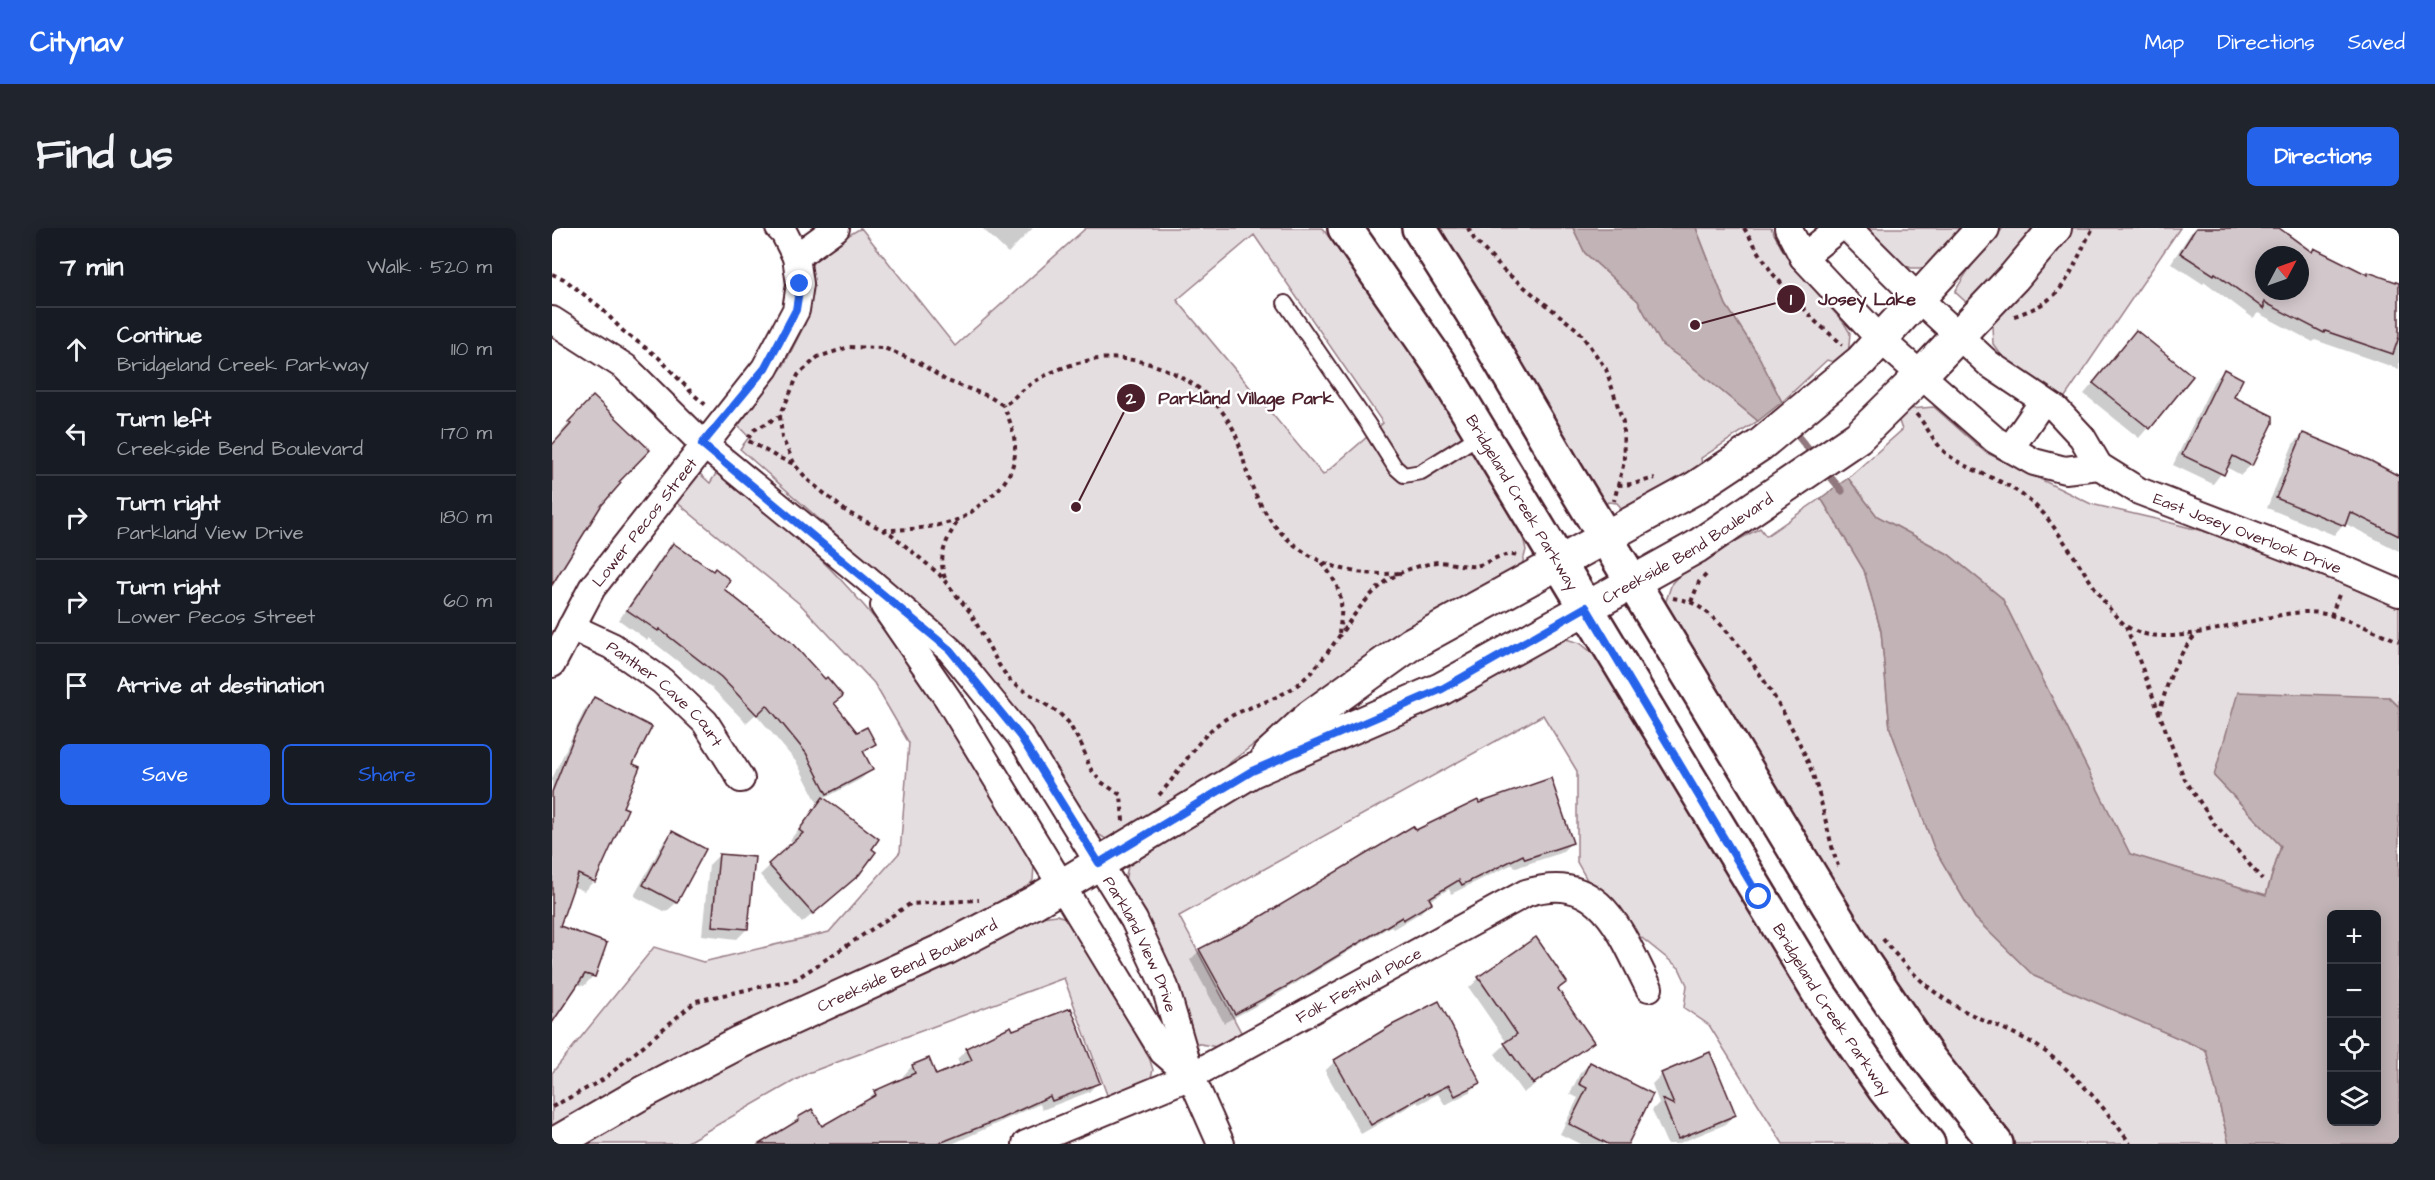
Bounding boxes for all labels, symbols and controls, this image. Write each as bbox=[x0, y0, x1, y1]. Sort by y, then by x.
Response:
text: Citynav bbox=[30, 23, 124, 62]
text: Map bbox=[2144, 28, 2184, 57]
text: Directions bbox=[2217, 28, 2315, 57]
text: Saved bbox=[2348, 28, 2405, 57]
text: Find us bbox=[36, 127, 173, 185]
button: Directions bbox=[2247, 127, 2399, 186]
north arrow bbox=[2255, 246, 2309, 300]
text: 7 min bbox=[60, 249, 124, 285]
text: Walk · 520 m bbox=[367, 253, 492, 281]
route end bbox=[786, 270, 812, 296]
callout: Josey Lake bbox=[1776, 281, 1928, 317]
text: 1 bbox=[1790, 287, 1793, 312]
text: Josey Lake bbox=[1817, 287, 1916, 313]
text: Continue bbox=[117, 320, 202, 351]
icon: ahead bbox=[60, 333, 93, 366]
text: 110 m bbox=[451, 335, 492, 363]
text: Bridgeland Creek Parkway bbox=[117, 351, 369, 379]
callout: Parkland Village Park bbox=[1116, 380, 1346, 416]
text: 2 bbox=[1125, 386, 1137, 411]
text: Parkland Village Park bbox=[1158, 386, 1335, 412]
text: Turn left bbox=[117, 404, 211, 435]
street label: Bridgeland Creek Parkway bbox=[1460, 411, 1583, 596]
icon: left bbox=[60, 417, 93, 450]
text: 170 m bbox=[441, 419, 492, 447]
text: Creekside Bend Boulevard bbox=[117, 435, 363, 463]
street label: Lower Pecos Street bbox=[587, 453, 703, 592]
text: Turn right bbox=[117, 488, 220, 519]
street label: Creekside Bend Boulevard bbox=[1598, 488, 1777, 609]
street label: East Josey Overlook Drive bbox=[2150, 488, 2345, 580]
icon: right bbox=[60, 501, 93, 534]
text: 180 m bbox=[440, 503, 492, 531]
text: Parkland View Drive bbox=[117, 519, 304, 547]
text: Turn right bbox=[117, 572, 220, 603]
icon: right bbox=[60, 585, 93, 618]
text: 60 m bbox=[443, 587, 492, 615]
text: Lower Pecos Street bbox=[117, 603, 315, 631]
street label: Panther Cave Court bbox=[602, 636, 728, 752]
icon: arrive bbox=[60, 669, 93, 702]
text: Arrive at destination bbox=[117, 670, 324, 701]
button: Save bbox=[60, 744, 270, 805]
button: Share bbox=[282, 744, 492, 805]
street label: Parkland View Drive bbox=[1097, 872, 1182, 1015]
route start bbox=[1745, 883, 1771, 909]
map controls bbox=[2327, 910, 2381, 1126]
button: + bbox=[2327, 910, 2381, 964]
street label: Creekside Bend Boulevard bbox=[814, 914, 1001, 1018]
street label: Bridgeland Creek Parkway bbox=[1767, 919, 1896, 1101]
street label: Folk Festival Place bbox=[1292, 942, 1426, 1029]
button: − bbox=[2327, 964, 2381, 1018]
button: locate bbox=[2327, 1018, 2381, 1072]
button: layers bbox=[2327, 1072, 2381, 1126]

